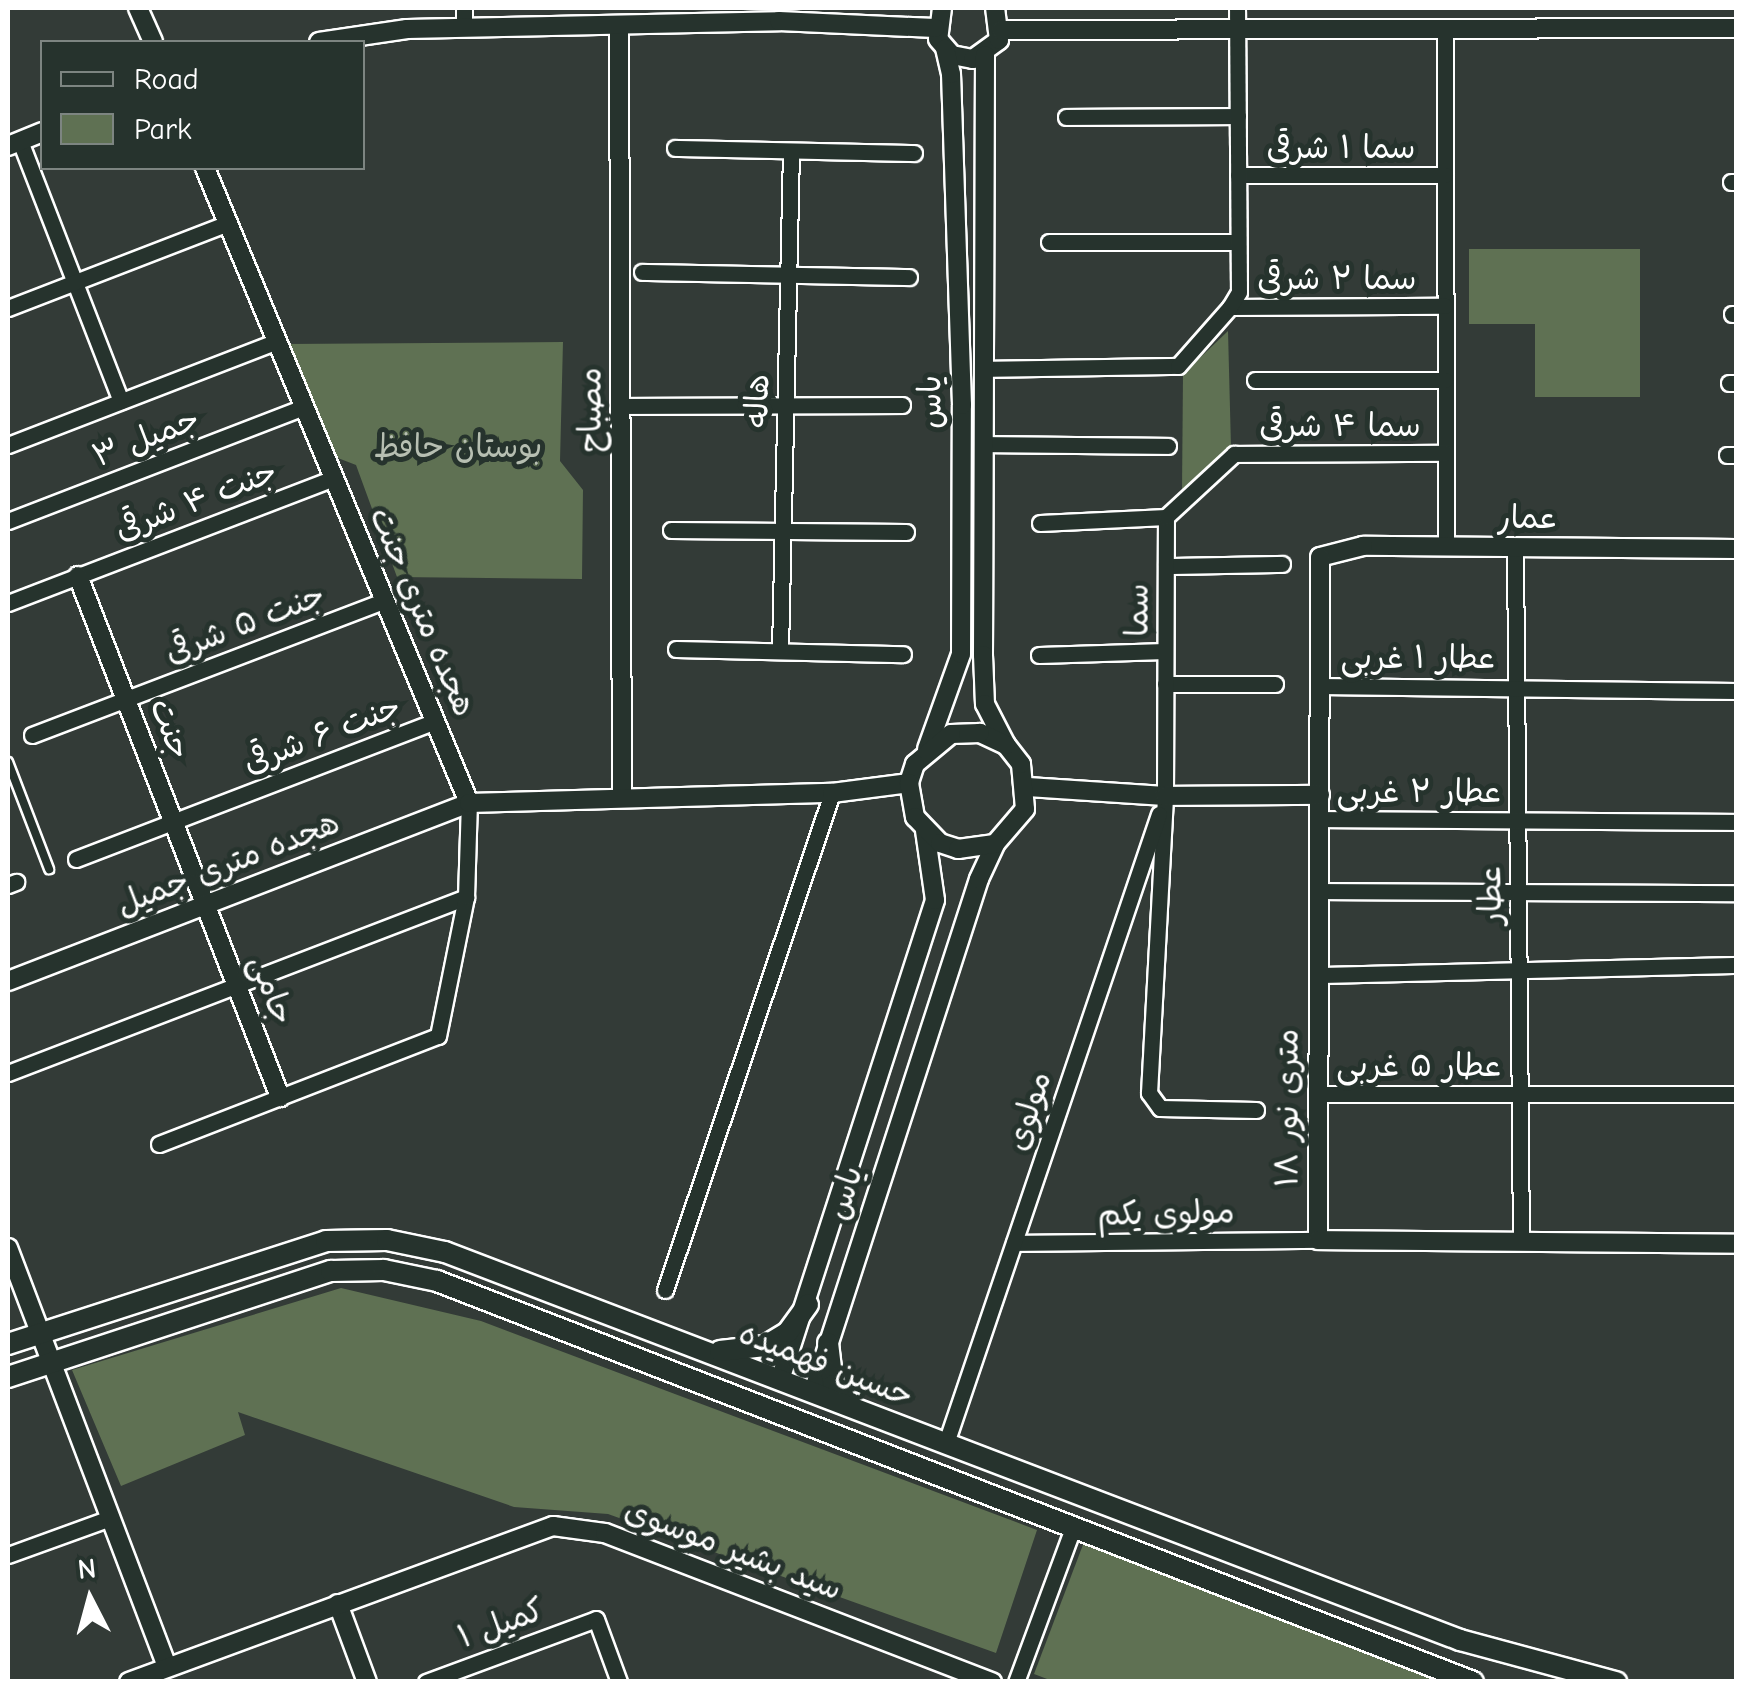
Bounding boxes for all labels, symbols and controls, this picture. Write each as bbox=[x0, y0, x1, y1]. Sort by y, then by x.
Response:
legend bbox=[40, 40, 365, 170]
text: Road bbox=[134, 62, 199, 97]
text: Park bbox=[134, 112, 191, 147]
street label: سما ۱ شرقی bbox=[1266, 129, 1416, 167]
street label: سما ۲ شرقی bbox=[1257, 260, 1417, 298]
street label: مصباح bbox=[572, 367, 610, 453]
street label: هاله bbox=[738, 374, 778, 428]
street label: یاس bbox=[911, 375, 951, 429]
street label: جمیل ۳ bbox=[87, 400, 205, 476]
street label: سما ۴ شرقی bbox=[1259, 407, 1421, 445]
park label: بوستان حافظ bbox=[374, 428, 542, 466]
street label: جنت ۴ شرقی bbox=[110, 453, 282, 549]
street label: عمار bbox=[1497, 499, 1559, 537]
street label: هجده متری جنت bbox=[361, 502, 483, 722]
street label: جنت ۵ شرقی bbox=[160, 576, 330, 672]
street label: سما bbox=[1119, 583, 1157, 637]
street label: عطار ۱ غربی bbox=[1341, 639, 1495, 677]
street label: جنت ۶ شرقی bbox=[238, 687, 406, 783]
street label: جنت bbox=[141, 693, 199, 765]
street label: عطار ۲ غربی bbox=[1337, 773, 1501, 811]
street label: هجده متری جمیل bbox=[111, 804, 345, 924]
street label: عطار bbox=[1471, 865, 1511, 925]
street label: جامی bbox=[240, 950, 302, 1030]
street label: ۱۸ متری نور bbox=[1269, 1029, 1307, 1187]
street label: عطار ۵ غربی bbox=[1336, 1047, 1502, 1085]
street label: مولوی bbox=[998, 1066, 1060, 1156]
street label: یاس bbox=[818, 1161, 872, 1225]
street label: مولوی یکم bbox=[1097, 1194, 1235, 1234]
street label: حسین فهمیده bbox=[733, 1314, 919, 1416]
street label: سید بشیر موسوی bbox=[619, 1491, 847, 1609]
north arrow bbox=[40, 1549, 140, 1649]
text: N bbox=[76, 1552, 98, 1586]
street label: کمیل ۱ bbox=[453, 1591, 549, 1657]

